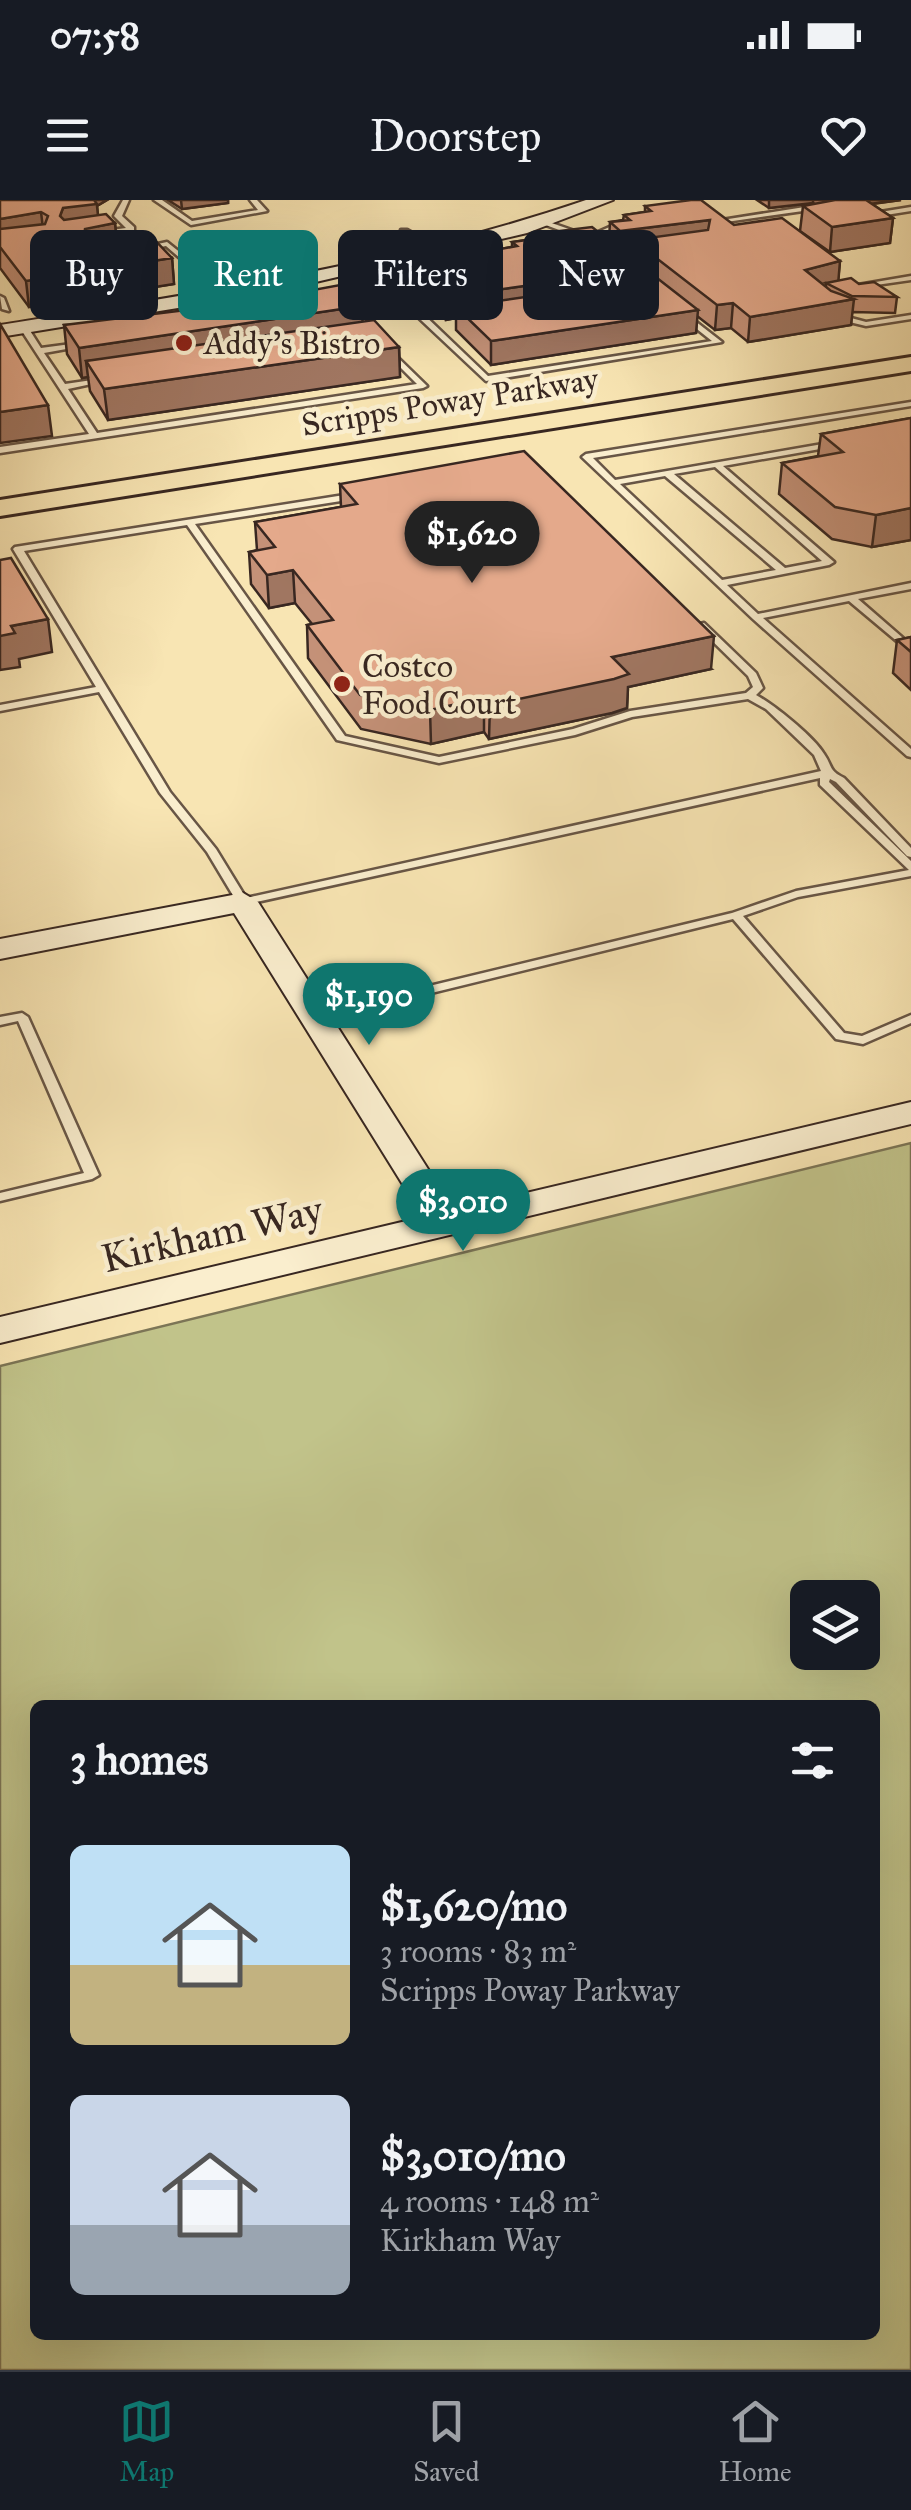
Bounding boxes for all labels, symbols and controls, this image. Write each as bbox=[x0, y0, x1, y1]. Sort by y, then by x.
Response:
text: 07:58 bbox=[50, 12, 140, 58]
icon: menu bbox=[40, 108, 95, 163]
text: Doorstep bbox=[370, 108, 541, 163]
icon: heart bbox=[816, 108, 871, 163]
chip: Buy bbox=[30, 230, 158, 320]
chip: Rent bbox=[178, 230, 318, 320]
chip: Filters bbox=[338, 230, 503, 320]
chip: New bbox=[523, 230, 659, 320]
place label: Addy's Bistro bbox=[202, 324, 380, 363]
marker: Addy's Bistro bbox=[173, 332, 195, 354]
street label: Scripps Poway Parkway bbox=[299, 359, 602, 445]
pin: $1,620 bbox=[391, 501, 553, 586]
text: $1,620 bbox=[427, 514, 517, 553]
place label: Costco Food Court bbox=[362, 647, 516, 723]
marker: Costco Food Court bbox=[331, 673, 353, 695]
pin: $1,190 bbox=[288, 963, 450, 1048]
text: $1,190 bbox=[325, 976, 413, 1015]
pin: $3,010 bbox=[382, 1169, 544, 1254]
text: $3,010 bbox=[418, 1182, 508, 1221]
street label: Kirkham Way bbox=[97, 1185, 328, 1283]
map controls bbox=[790, 1580, 880, 1670]
button: layers bbox=[790, 1580, 880, 1670]
icon: filters bbox=[785, 1733, 840, 1788]
text: 3 homes bbox=[70, 1734, 208, 1786]
text: $1,620/mo bbox=[380, 1880, 567, 1932]
icon: home bbox=[150, 1885, 270, 2005]
text: 3 rooms · 83 m² bbox=[380, 1932, 576, 1971]
text: Scripps Poway Parkway bbox=[380, 1971, 680, 2010]
text: $3,010/mo bbox=[380, 2130, 566, 2182]
icon: home bbox=[150, 2135, 270, 2255]
text: 4 rooms · 148 m² bbox=[380, 2182, 599, 2221]
text: Kirkham Way bbox=[380, 2221, 560, 2260]
tab: Map bbox=[119, 2394, 174, 2489]
tab: Saved bbox=[413, 2394, 480, 2489]
tab: Home bbox=[718, 2394, 792, 2489]

